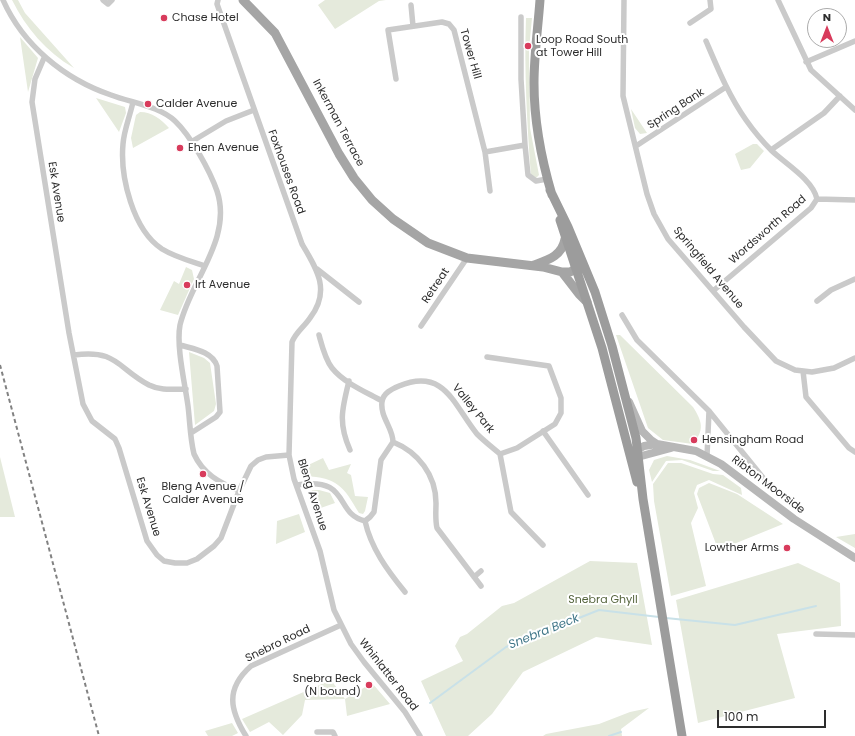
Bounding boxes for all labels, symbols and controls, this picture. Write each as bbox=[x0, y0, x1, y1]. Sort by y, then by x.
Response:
north arrow bbox=[807, 8, 847, 48]
text: N bbox=[823, 9, 831, 25]
place label: Chase Hotel bbox=[172, 11, 239, 25]
marker: Chase Hotel bbox=[159, 13, 169, 23]
street label: Tower Hill bbox=[457, 27, 483, 81]
place label: Loop Road South at Tower Hill bbox=[536, 33, 628, 59]
marker: Loop Road South at Tower Hill bbox=[523, 41, 533, 51]
street label: Inkerman Terrace bbox=[309, 77, 367, 169]
street label: Spring Bank bbox=[645, 86, 707, 132]
place label: Calder Avenue bbox=[156, 97, 237, 111]
marker: Calder Avenue bbox=[143, 99, 153, 109]
street label: Foxhouses Road bbox=[265, 128, 307, 216]
place label: Ehen Avenue bbox=[188, 141, 259, 155]
marker: Ehen Avenue bbox=[175, 143, 185, 153]
street label: Esk Avenue bbox=[45, 161, 67, 223]
street label: Wordsworth Road bbox=[727, 193, 809, 267]
street label: Springfield Avenue bbox=[670, 224, 746, 312]
street label: Retreat bbox=[419, 266, 453, 306]
place label: Irt Avenue bbox=[195, 278, 250, 292]
marker: Irt Avenue bbox=[182, 280, 192, 290]
street label: Valley Park bbox=[449, 382, 497, 436]
place label: Hensingham Road bbox=[702, 433, 804, 447]
marker: Hensingham Road bbox=[689, 435, 699, 445]
street label: Ribton Moorside bbox=[729, 453, 807, 517]
street label: Bleng Avenue bbox=[294, 457, 330, 533]
marker: Bleng Avenue / Calder Avenue bbox=[198, 469, 208, 479]
street label: Esk Avenue bbox=[133, 476, 163, 538]
place label: Bleng Avenue / Calder Avenue bbox=[161, 480, 245, 506]
place label: Lowther Arms bbox=[705, 541, 779, 555]
marker: Lowther Arms bbox=[782, 543, 792, 553]
park label: Snebra Ghyll bbox=[568, 593, 638, 607]
water label: Snebra Beck bbox=[507, 611, 581, 653]
street label: Snebro Road bbox=[243, 623, 313, 665]
street label: Whinlatter Road bbox=[356, 636, 420, 714]
place label: Snebra Beck (N bound) bbox=[293, 672, 361, 698]
marker: Snebra Beck (N bound) bbox=[364, 680, 374, 690]
scale bar bbox=[719, 702, 828, 728]
text: 100 m bbox=[724, 708, 758, 725]

